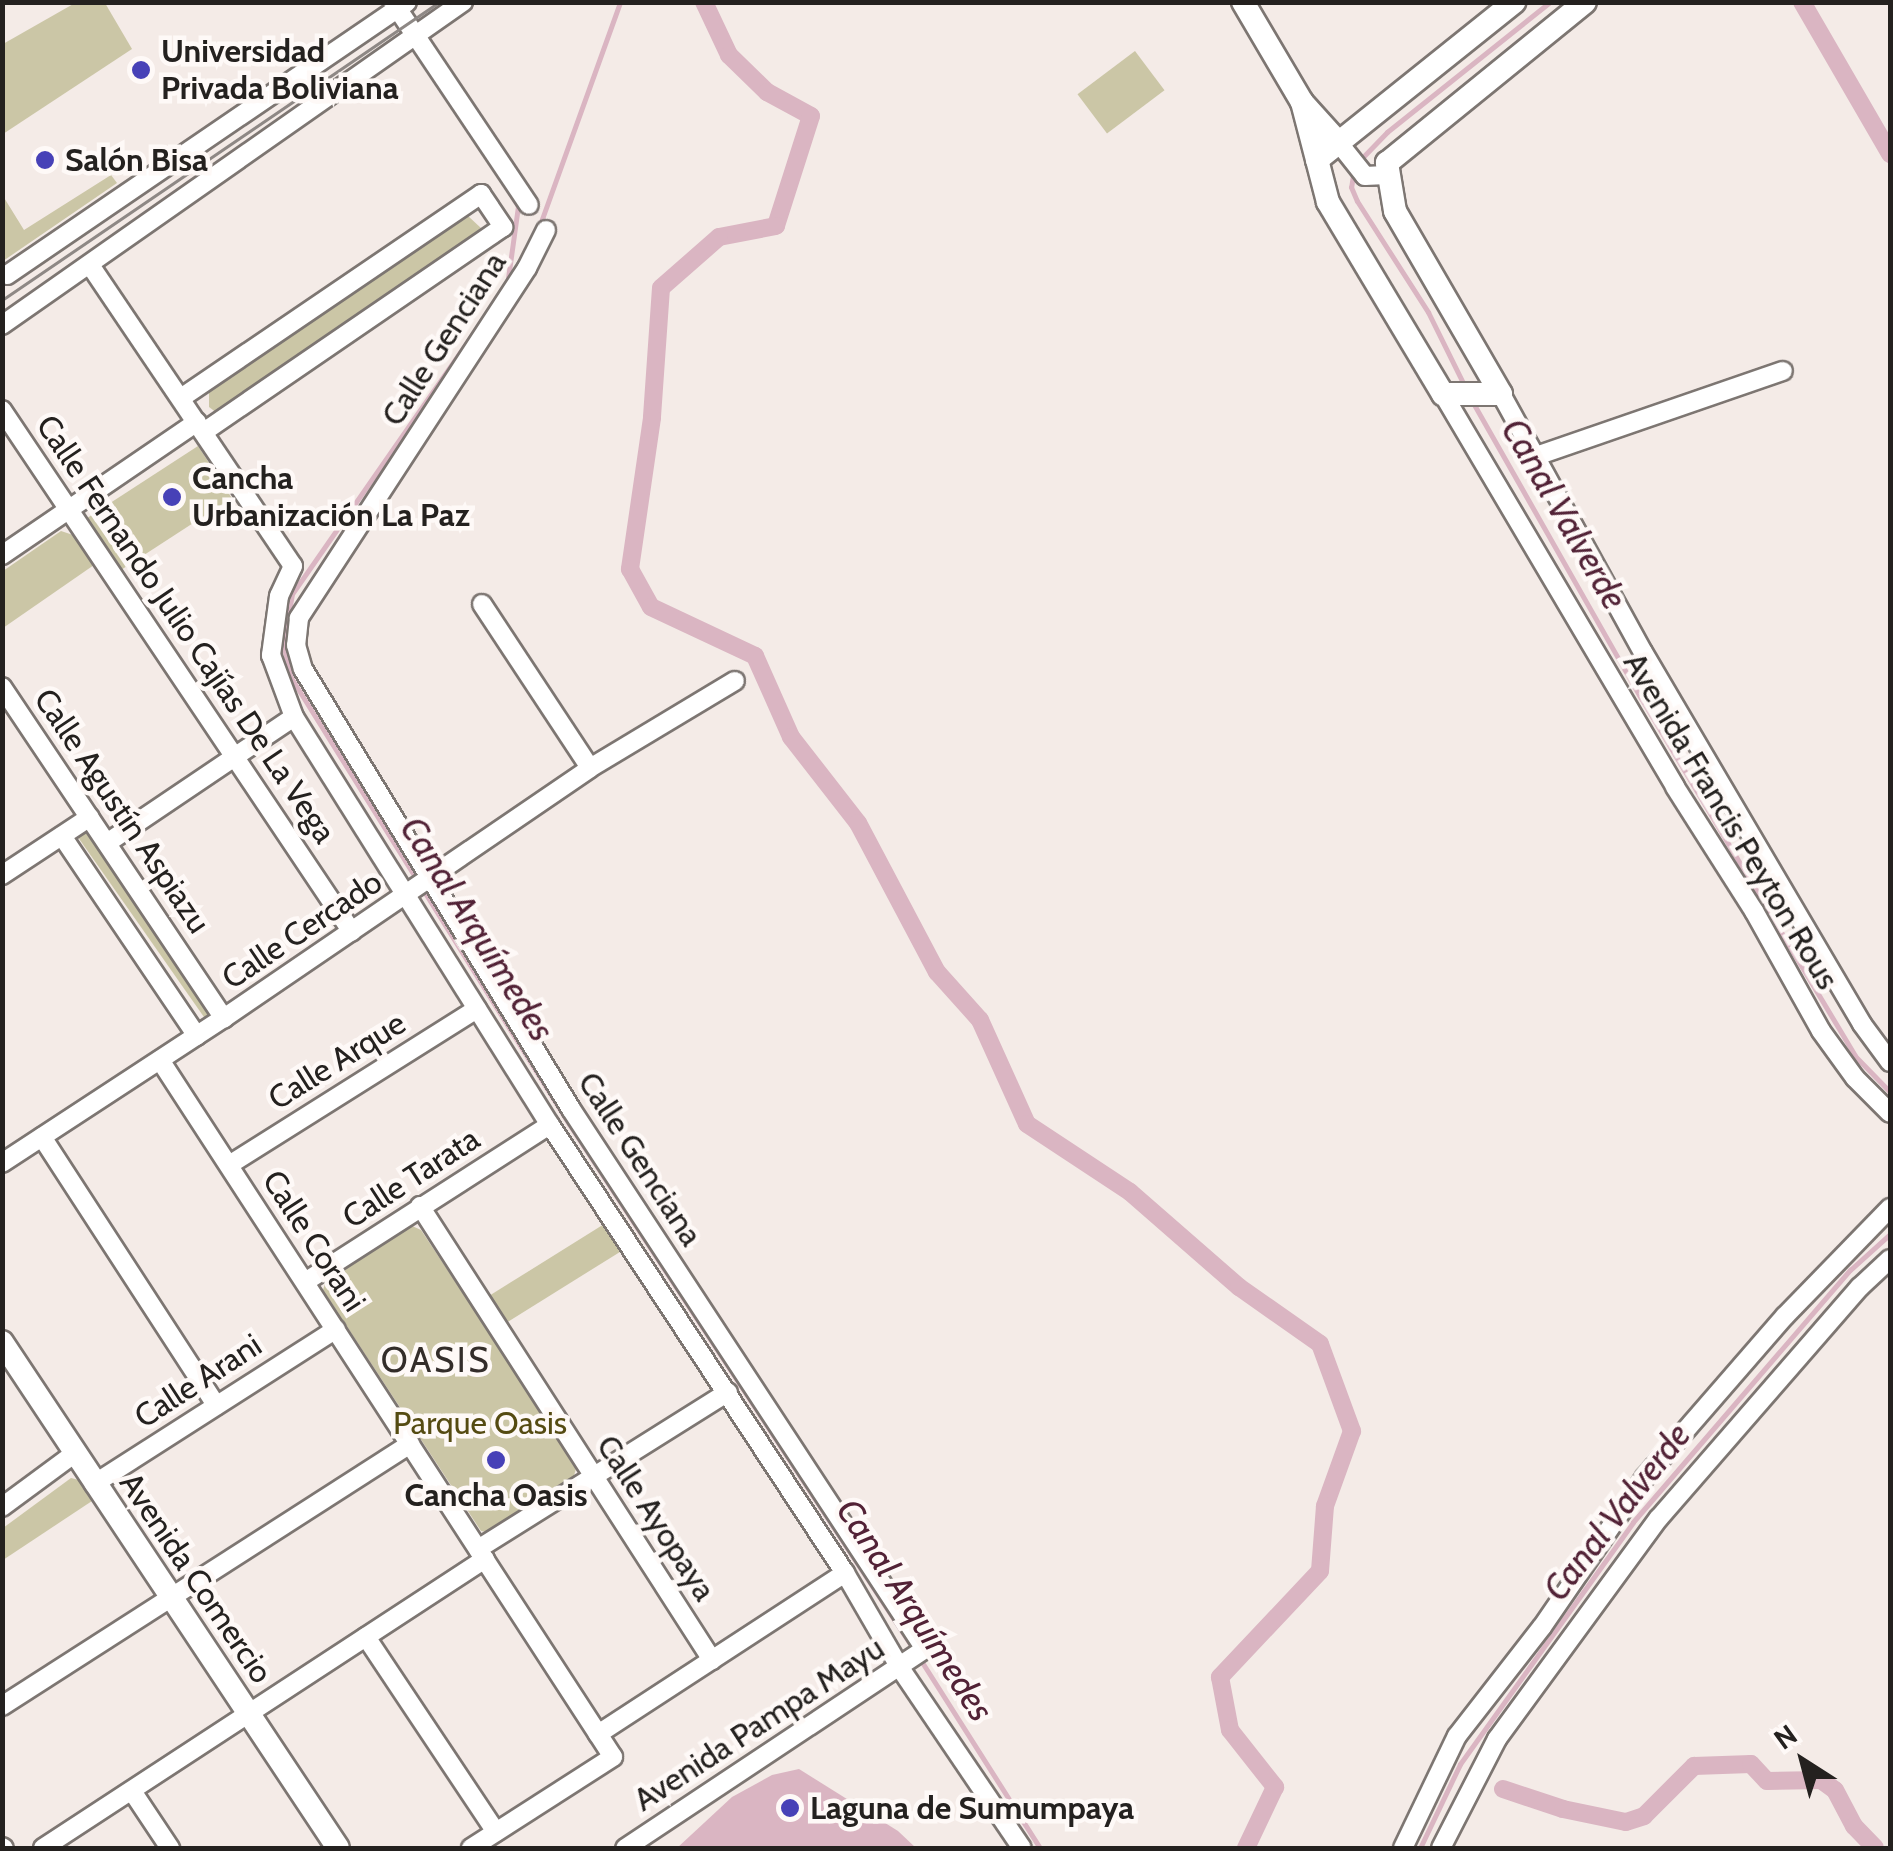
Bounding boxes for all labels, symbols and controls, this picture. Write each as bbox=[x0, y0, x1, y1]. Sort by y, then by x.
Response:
place label: Universidad Privada Boliviana bbox=[161, 33, 399, 108]
marker: Universidad Privada Boliviana bbox=[130, 59, 152, 81]
place label: Salón Bisa bbox=[65, 141, 208, 179]
marker: Salón Bisa bbox=[34, 149, 56, 171]
street label: Calle Genciana bbox=[374, 245, 514, 433]
street label: Calle Fernando Julio Cajías De La Vega bbox=[28, 408, 344, 850]
water label: Canal Valverde bbox=[1493, 411, 1635, 617]
place label: Cancha Urbanización La Paz bbox=[192, 460, 470, 535]
marker: Cancha Urbanización La Paz bbox=[161, 486, 183, 508]
street label: Avenida Francis Peyton Rous bbox=[1615, 646, 1847, 996]
street label: Calle Agustín Aspiazu bbox=[26, 682, 218, 940]
water label: Canal Arquímedes bbox=[391, 809, 563, 1049]
street label: Calle Cercado bbox=[215, 863, 389, 997]
street label: Calle Arque bbox=[262, 1004, 412, 1118]
street label: Calle Genciana bbox=[570, 1065, 710, 1253]
street label: Calle Tarata bbox=[335, 1120, 487, 1236]
street label: Calle Corani bbox=[254, 1163, 374, 1319]
street label: Calle Arani bbox=[127, 1326, 269, 1436]
district label: OASIS bbox=[381, 1339, 491, 1381]
park label: Parque Oasis bbox=[393, 1404, 567, 1442]
water label: Canal Valverde bbox=[1535, 1415, 1699, 1609]
street label: Calle Ayopaya bbox=[588, 1428, 724, 1608]
marker: Cancha Oasis bbox=[485, 1449, 507, 1471]
street label: Avenida Comercio bbox=[111, 1466, 281, 1690]
place label: Cancha Oasis bbox=[404, 1476, 588, 1514]
water label: Canal Arquímedes bbox=[828, 1491, 1002, 1729]
street label: Avenida Pampa Mayu bbox=[627, 1629, 891, 1819]
north arrow bbox=[1753, 1711, 1853, 1811]
text: N bbox=[1767, 1717, 1803, 1756]
place label: Laguna de Sumumpaya bbox=[810, 1789, 1134, 1827]
marker: Laguna de Sumumpaya bbox=[779, 1797, 801, 1819]

